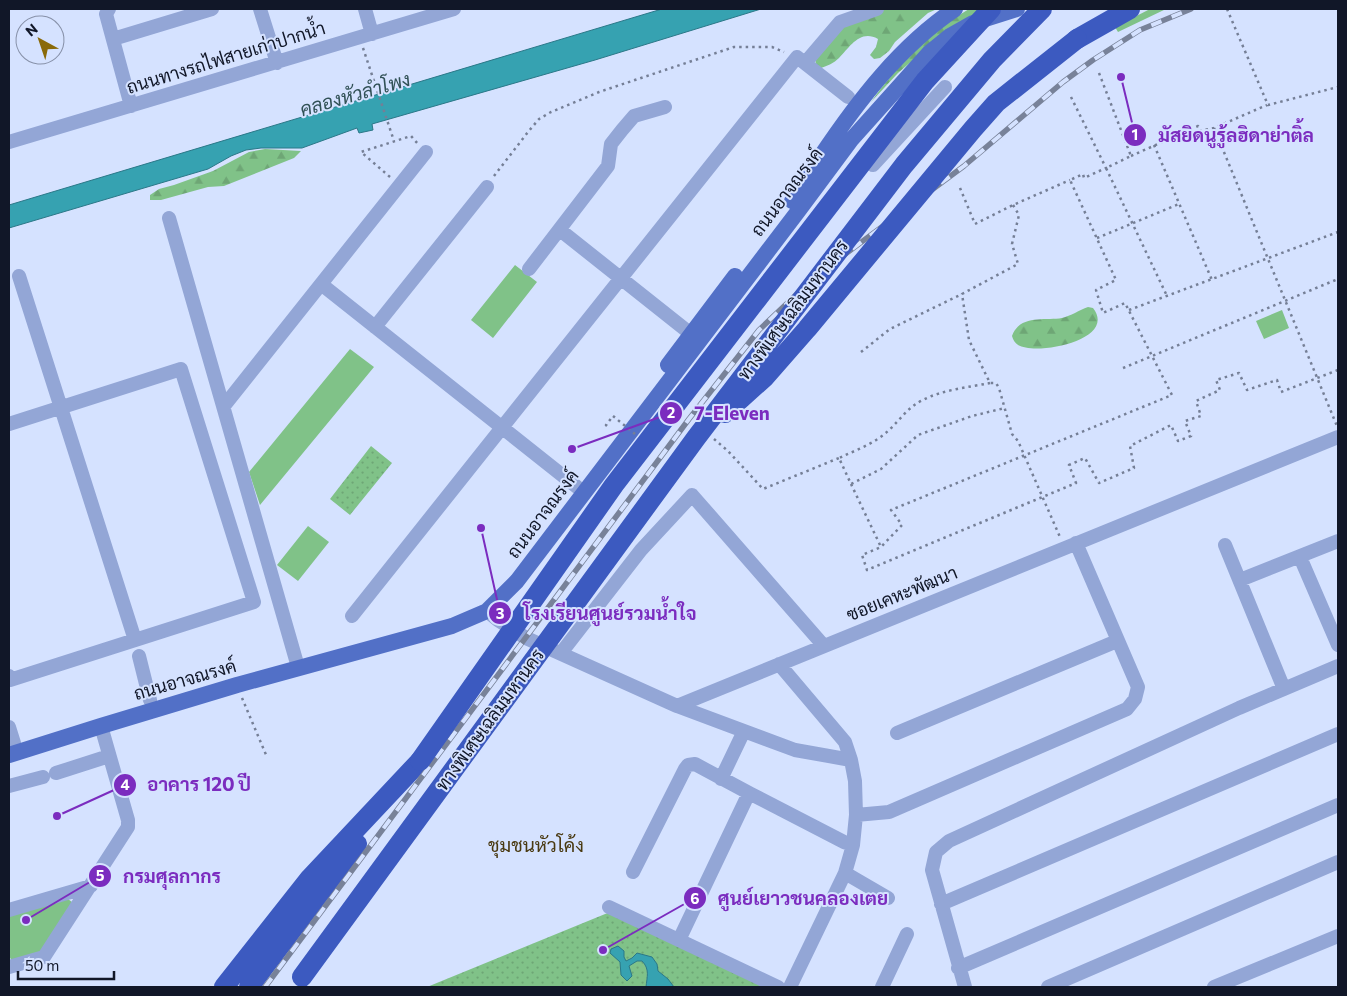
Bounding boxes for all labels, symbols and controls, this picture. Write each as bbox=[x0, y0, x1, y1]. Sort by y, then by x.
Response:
street label: ถนนทางรถไฟสายเก่าปากน้ำ bbox=[123, 13, 328, 98]
north arrow bbox=[15, 15, 65, 65]
text: N bbox=[22, 20, 41, 40]
water label: คลองหัวลำโพง bbox=[297, 67, 413, 120]
callout: มัสยิดนูรู้ลฮิดาย่าติ้ล bbox=[1123, 118, 1324, 152]
text: มัสยิดนูรู้ลฮิดาย่าติ้ล bbox=[1158, 118, 1314, 149]
text: 1 bbox=[1132, 125, 1138, 143]
street label: ถนนอาจณรงค์ bbox=[745, 142, 827, 240]
street label: ทางพิเศษเฉลิมมหานคร bbox=[732, 235, 852, 384]
callout: 7-Eleven bbox=[659, 396, 780, 430]
text: 7-Eleven bbox=[694, 401, 770, 424]
text: 2 bbox=[667, 403, 675, 421]
street label: ถนนอาจณรงค์ bbox=[501, 464, 583, 562]
street label: ซอยเคหะพัฒนา bbox=[843, 561, 960, 625]
callout: โรงเรียนศูนย์รวมน้ำใจ bbox=[488, 596, 706, 630]
text: โรงเรียนศูนย์รวมน้ำใจ bbox=[522, 596, 697, 627]
text: 3 bbox=[496, 604, 505, 622]
street label: ทางพิเศษเฉลิมมหานคร bbox=[430, 644, 548, 795]
street label: ถนนอาจณรงค์ bbox=[131, 653, 238, 704]
callout: อาคาร 120 ปี bbox=[112, 768, 261, 802]
text: อาคาร 120 ปี bbox=[147, 772, 251, 795]
text: 4 bbox=[120, 775, 130, 793]
district label: ชุมชนหัวโค้ง bbox=[488, 833, 584, 858]
callout: กรมศุลกากร bbox=[88, 859, 231, 893]
text: กรมศุลกากร bbox=[123, 864, 221, 891]
text: 5 bbox=[96, 866, 105, 884]
callout: ศูนย์เยาวชนคลองเตย bbox=[683, 881, 898, 915]
text: ศูนย์เยาวชนคลองเตย bbox=[718, 886, 888, 912]
text: 6 bbox=[690, 889, 700, 907]
scale bar bbox=[18, 948, 114, 980]
text: 50 m bbox=[25, 956, 59, 974]

